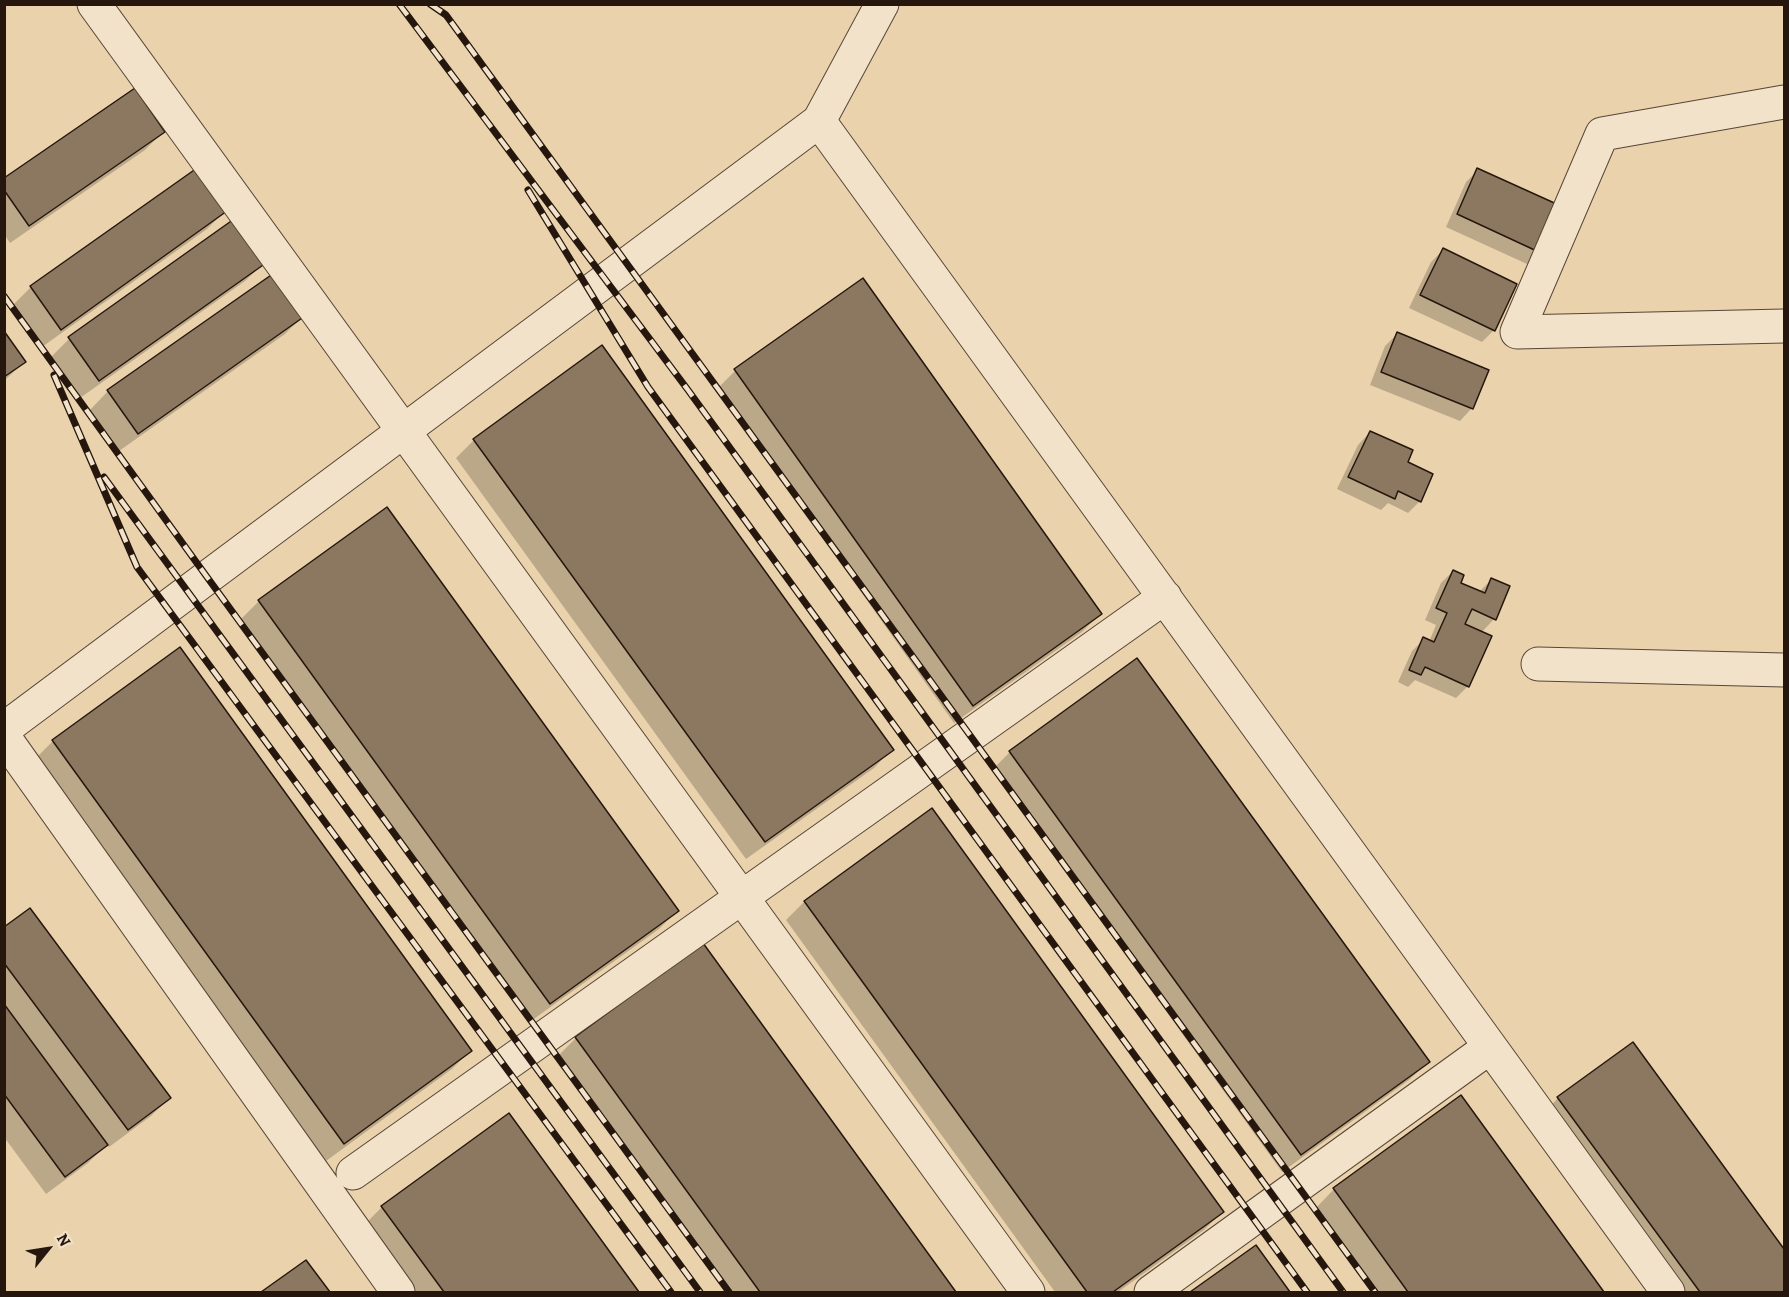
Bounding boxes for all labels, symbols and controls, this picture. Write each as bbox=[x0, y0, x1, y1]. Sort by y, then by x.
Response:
north arrow bbox=[18, 1219, 78, 1279]
text: N bbox=[51, 1229, 76, 1251]

